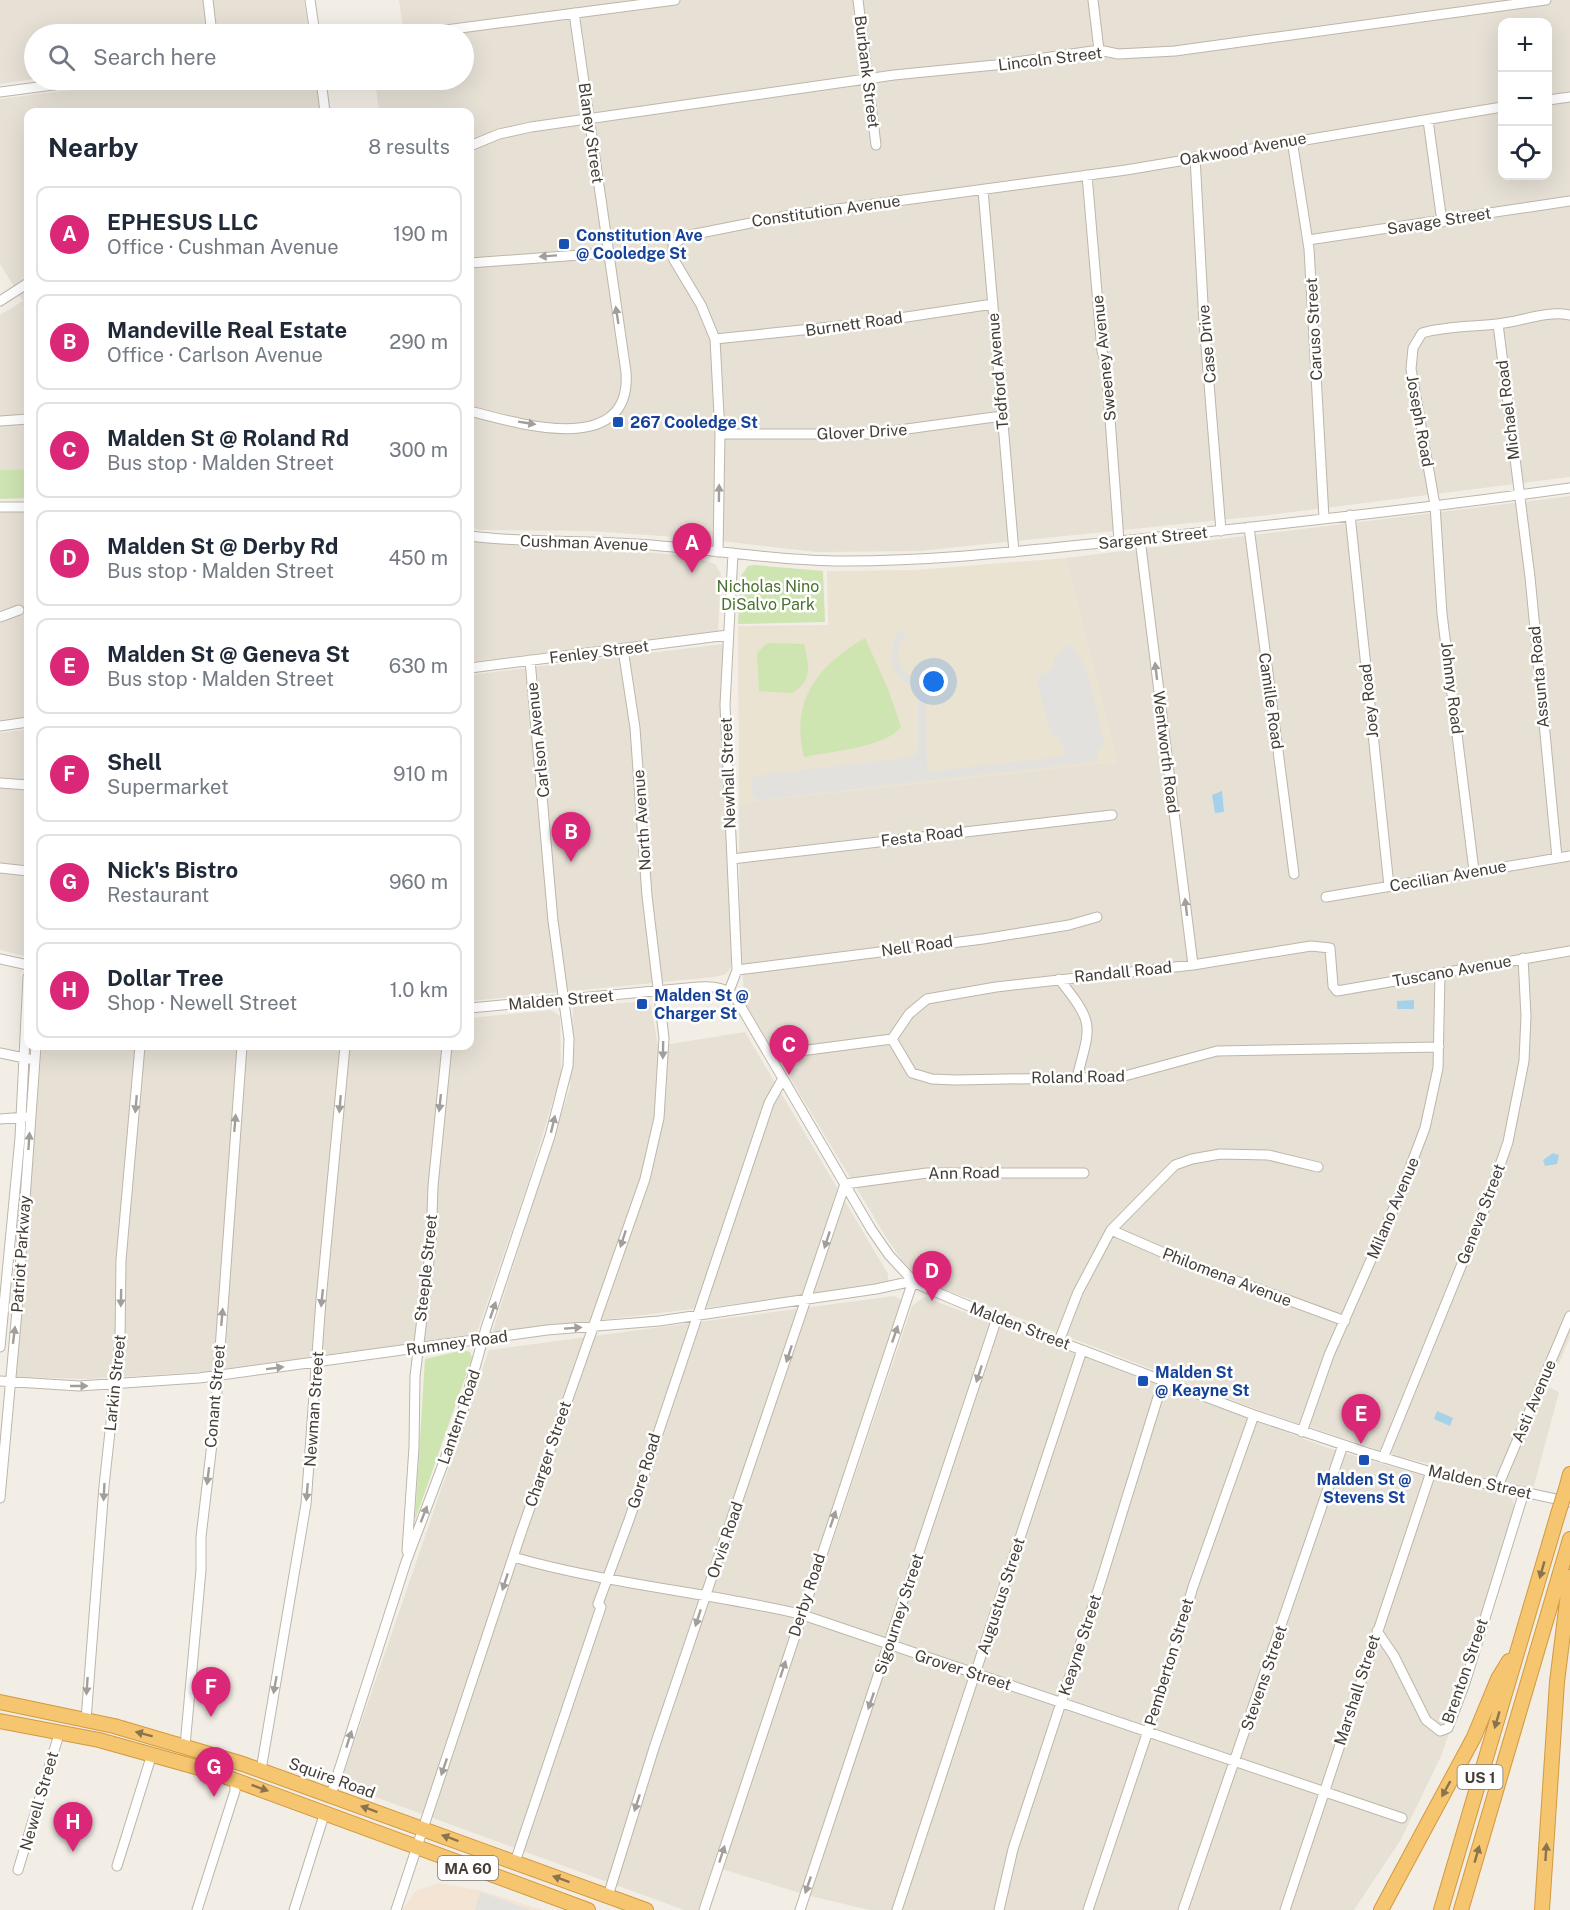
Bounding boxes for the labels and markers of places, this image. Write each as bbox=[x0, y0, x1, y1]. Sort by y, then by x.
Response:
place label: Constitution Ave @ Cooledge St bbox=[576, 226, 703, 263]
marker: Constitution Ave @ Cooledge St bbox=[557, 237, 571, 251]
place label: 267 Cooledge St bbox=[630, 413, 758, 432]
marker: 267 Cooledge St bbox=[611, 415, 625, 429]
pin: A bbox=[672, 524, 712, 573]
pin: B bbox=[552, 812, 590, 862]
place label: Malden St @ Charger St bbox=[654, 986, 749, 1023]
marker: Malden St @ Charger St bbox=[635, 997, 649, 1011]
pin: C bbox=[770, 1026, 808, 1075]
pin: D bbox=[912, 1252, 952, 1301]
place label: Malden St @ Keayne St bbox=[1155, 1363, 1250, 1400]
marker: Malden St @ Keayne St bbox=[1136, 1374, 1150, 1388]
pin: E bbox=[1342, 1394, 1380, 1444]
marker: Malden St @ Stevens St bbox=[1357, 1453, 1371, 1467]
place label: Malden St @ Stevens St bbox=[1317, 1470, 1411, 1507]
pin: F bbox=[192, 1668, 230, 1717]
pin: G bbox=[194, 1748, 234, 1797]
pin: H bbox=[54, 1802, 92, 1852]

